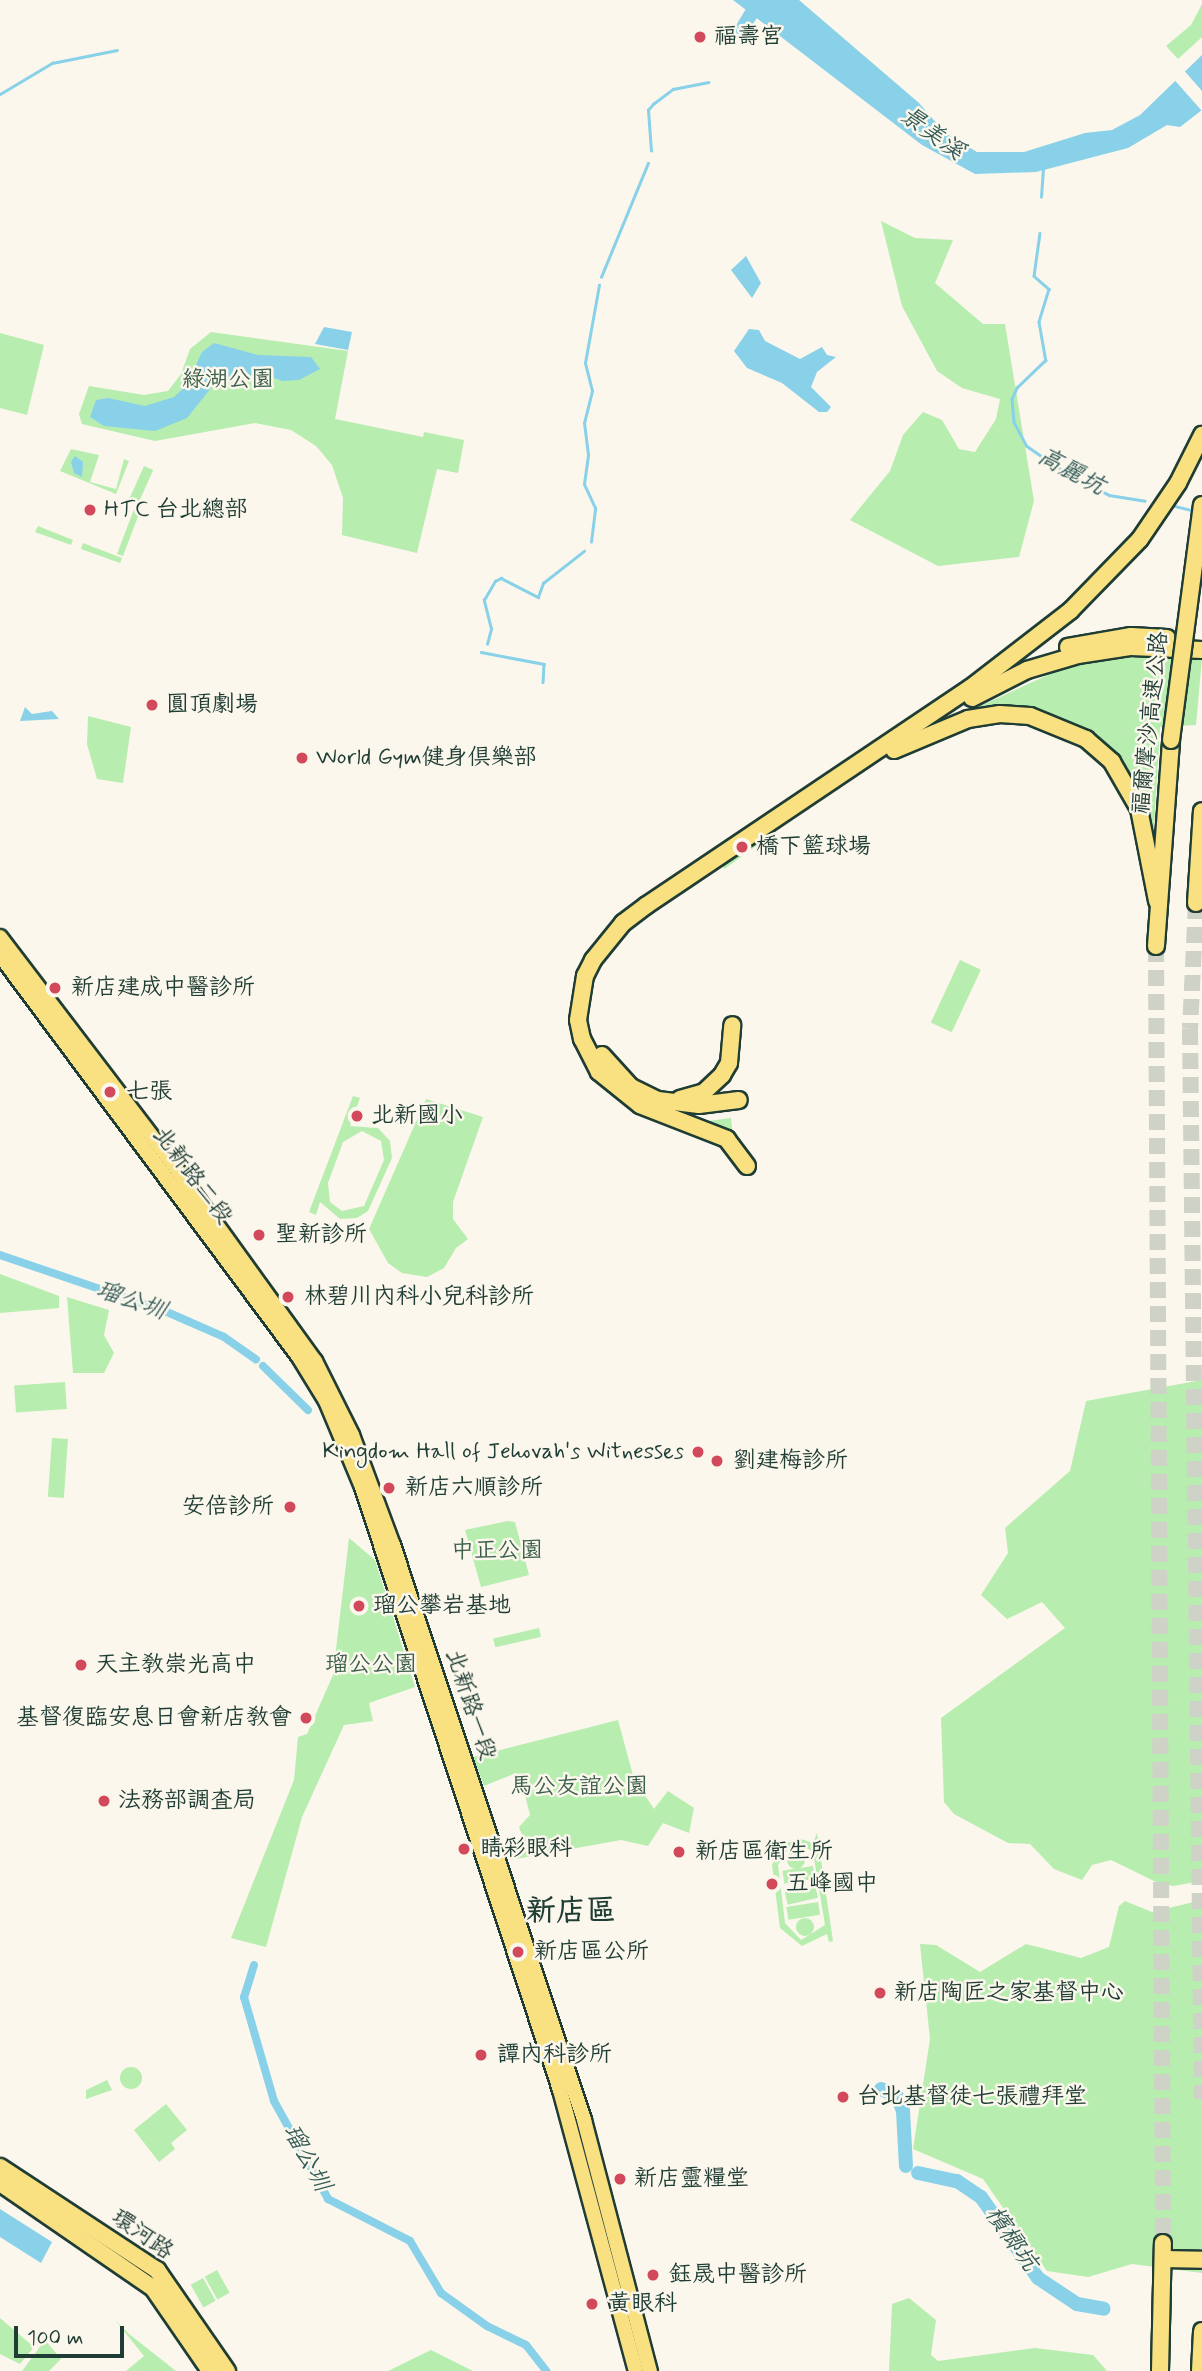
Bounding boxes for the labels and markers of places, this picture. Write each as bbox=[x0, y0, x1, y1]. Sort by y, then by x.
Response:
place label: 福壽宮 bbox=[714, 23, 783, 51]
marker: 福壽宮 bbox=[692, 29, 708, 45]
place label: HTC 台北總部 bbox=[104, 496, 248, 524]
marker: HTC 台北總部 bbox=[82, 502, 98, 518]
place label: 圓頂劇場 bbox=[166, 691, 258, 719]
marker: 圓頂劇場 bbox=[144, 697, 160, 713]
place label: World Gym健身俱樂部 bbox=[316, 744, 544, 772]
marker: World Gym健身俱樂部 bbox=[294, 750, 310, 766]
place label: 橋下籃球場 bbox=[756, 833, 871, 861]
marker: 橋下籃球場 bbox=[734, 839, 750, 855]
place label: 新店建成中醫診所 bbox=[71, 974, 255, 1002]
marker: 新店建成中醫診所 bbox=[45, 978, 65, 998]
place label: 七張 bbox=[126, 1078, 172, 1106]
marker: 七張 bbox=[100, 1082, 120, 1102]
place label: 北新國小 bbox=[371, 1102, 463, 1130]
marker: 北新國小 bbox=[349, 1108, 365, 1124]
place label: 聖新診所 bbox=[275, 1221, 367, 1249]
marker: 聖新診所 bbox=[249, 1225, 269, 1245]
place label: 林碧川內科小兒科診所 bbox=[304, 1283, 534, 1311]
marker: 林碧川內科小兒科診所 bbox=[278, 1287, 298, 1307]
place label: Kingdom Hall of Jehovah's Witnesses bbox=[317, 1438, 684, 1466]
marker: Kingdom Hall of Jehovah's Witnesses bbox=[690, 1444, 706, 1460]
place label: 劉建梅診所 bbox=[733, 1447, 848, 1475]
marker: 劉建梅診所 bbox=[707, 1451, 727, 1471]
place label: 新店六順診所 bbox=[405, 1474, 543, 1502]
marker: 新店六順診所 bbox=[379, 1478, 399, 1498]
place label: 安倍診所 bbox=[182, 1493, 274, 1521]
marker: 安倍診所 bbox=[280, 1497, 300, 1517]
place label: 瑠公攀岩基地 bbox=[373, 1592, 511, 1620]
marker: 瑠公攀岩基地 bbox=[351, 1598, 367, 1614]
place label: 天主教崇光高中 bbox=[95, 1651, 256, 1679]
marker: 天主教崇光高中 bbox=[73, 1657, 89, 1673]
place label: 基督復臨安息日會新店教會 bbox=[16, 1704, 292, 1732]
marker: 基督復臨安息日會新店教會 bbox=[298, 1710, 314, 1726]
place label: 法務部調查局 bbox=[118, 1787, 256, 1815]
marker: 法務部調查局 bbox=[96, 1793, 112, 1809]
place label: 睛彩眼科 bbox=[480, 1835, 572, 1863]
place label: 新店區衛生所 bbox=[695, 1838, 833, 1866]
marker: 睛彩眼科 bbox=[454, 1839, 474, 1859]
marker: 新店區衛生所 bbox=[669, 1842, 689, 1862]
place label: 五峰國中 bbox=[786, 1870, 878, 1898]
marker: 五峰國中 bbox=[764, 1876, 780, 1892]
place label: 新店區公所 bbox=[534, 1938, 649, 1966]
marker: 新店區公所 bbox=[508, 1942, 528, 1962]
place label: 新店陶匠之家基督中心 bbox=[894, 1979, 1124, 2007]
marker: 新店陶匠之家基督中心 bbox=[872, 1985, 888, 2001]
place label: 譚內科診所 bbox=[497, 2041, 612, 2069]
marker: 譚內科診所 bbox=[471, 2045, 491, 2065]
place label: 台北基督徒七張禮拜堂 bbox=[857, 2083, 1087, 2111]
marker: 台北基督徒七張禮拜堂 bbox=[835, 2089, 851, 2105]
place label: 新店靈糧堂 bbox=[634, 2165, 749, 2193]
marker: 新店靈糧堂 bbox=[612, 2171, 628, 2187]
place label: 鈺晟中醫診所 bbox=[669, 2261, 807, 2289]
marker: 鈺晟中醫診所 bbox=[643, 2265, 663, 2285]
place label: 黃眼科 bbox=[608, 2290, 677, 2318]
marker: 黃眼科 bbox=[582, 2294, 602, 2314]

